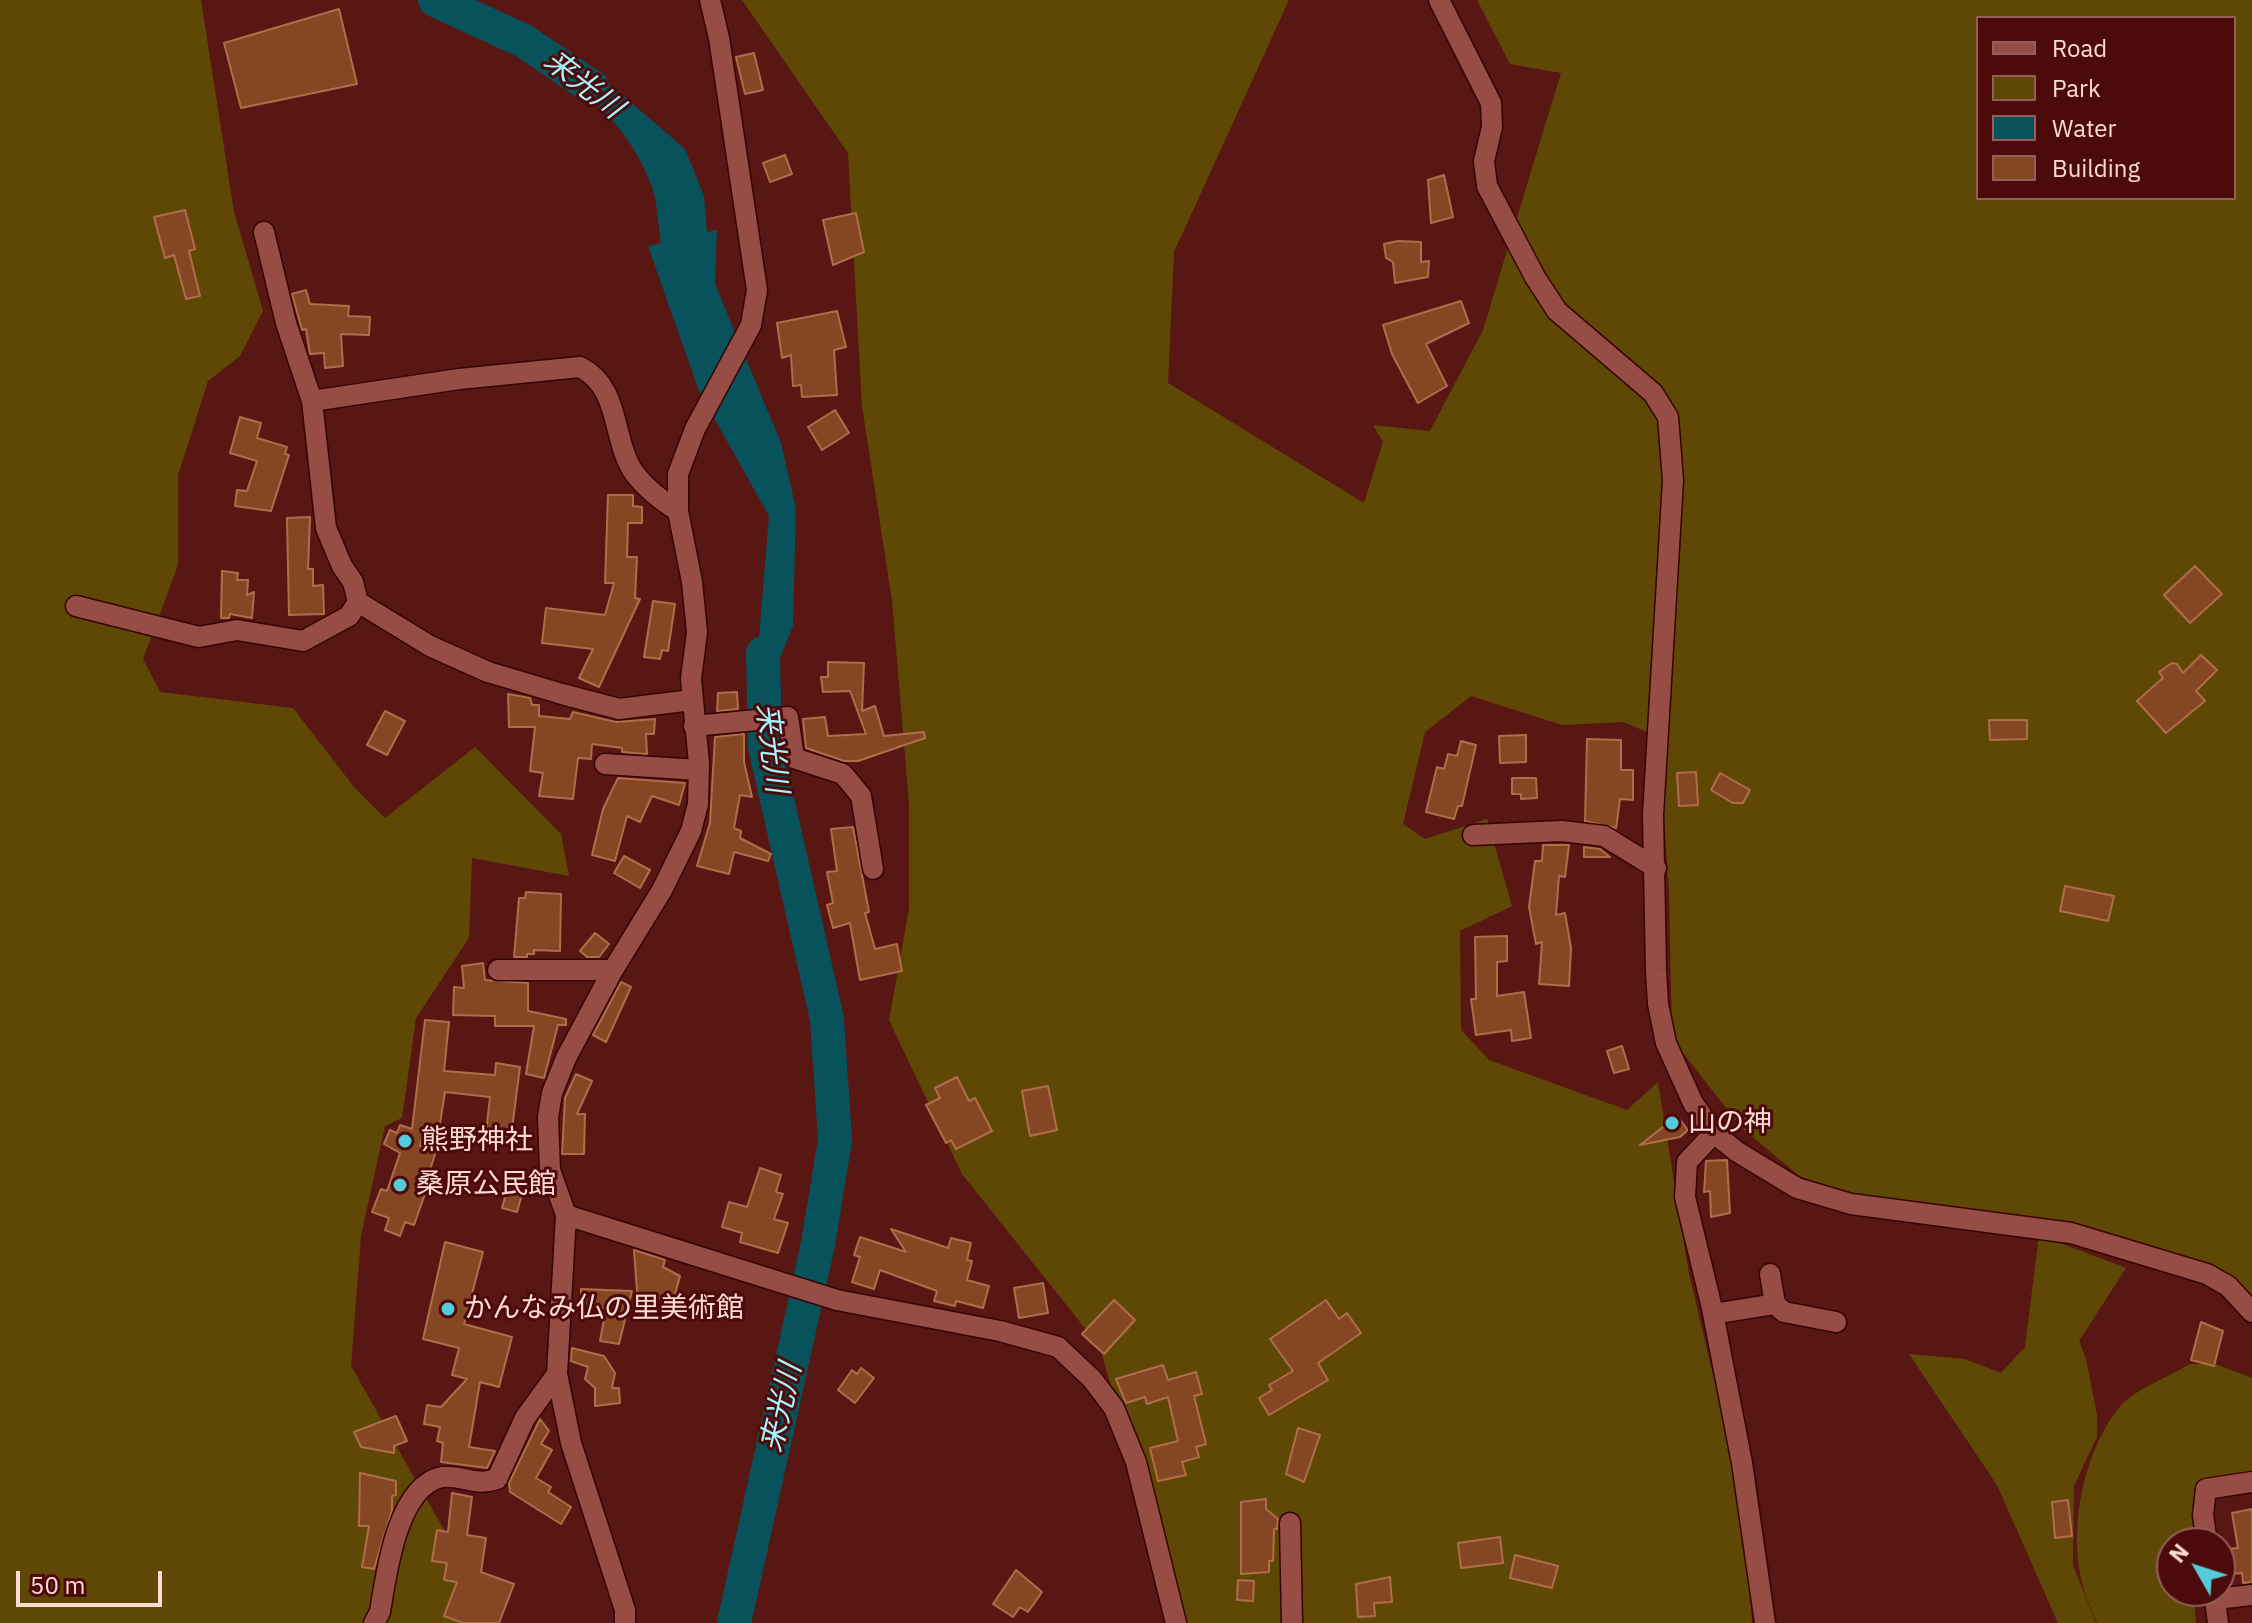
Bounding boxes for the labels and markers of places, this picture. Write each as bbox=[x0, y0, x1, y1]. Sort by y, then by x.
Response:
place label: 山の神 bbox=[1688, 1106, 1772, 1140]
marker: 山の神 bbox=[1663, 1114, 1681, 1132]
place label: 熊野神社 bbox=[421, 1124, 533, 1158]
marker: 熊野神社 bbox=[396, 1132, 414, 1150]
place label: 桑原公民館 bbox=[416, 1168, 556, 1202]
marker: 桑原公民館 bbox=[391, 1176, 409, 1194]
place label: かんなみ仏の里美術館 bbox=[464, 1292, 744, 1326]
marker: かんなみ仏の里美術館 bbox=[439, 1300, 457, 1318]

